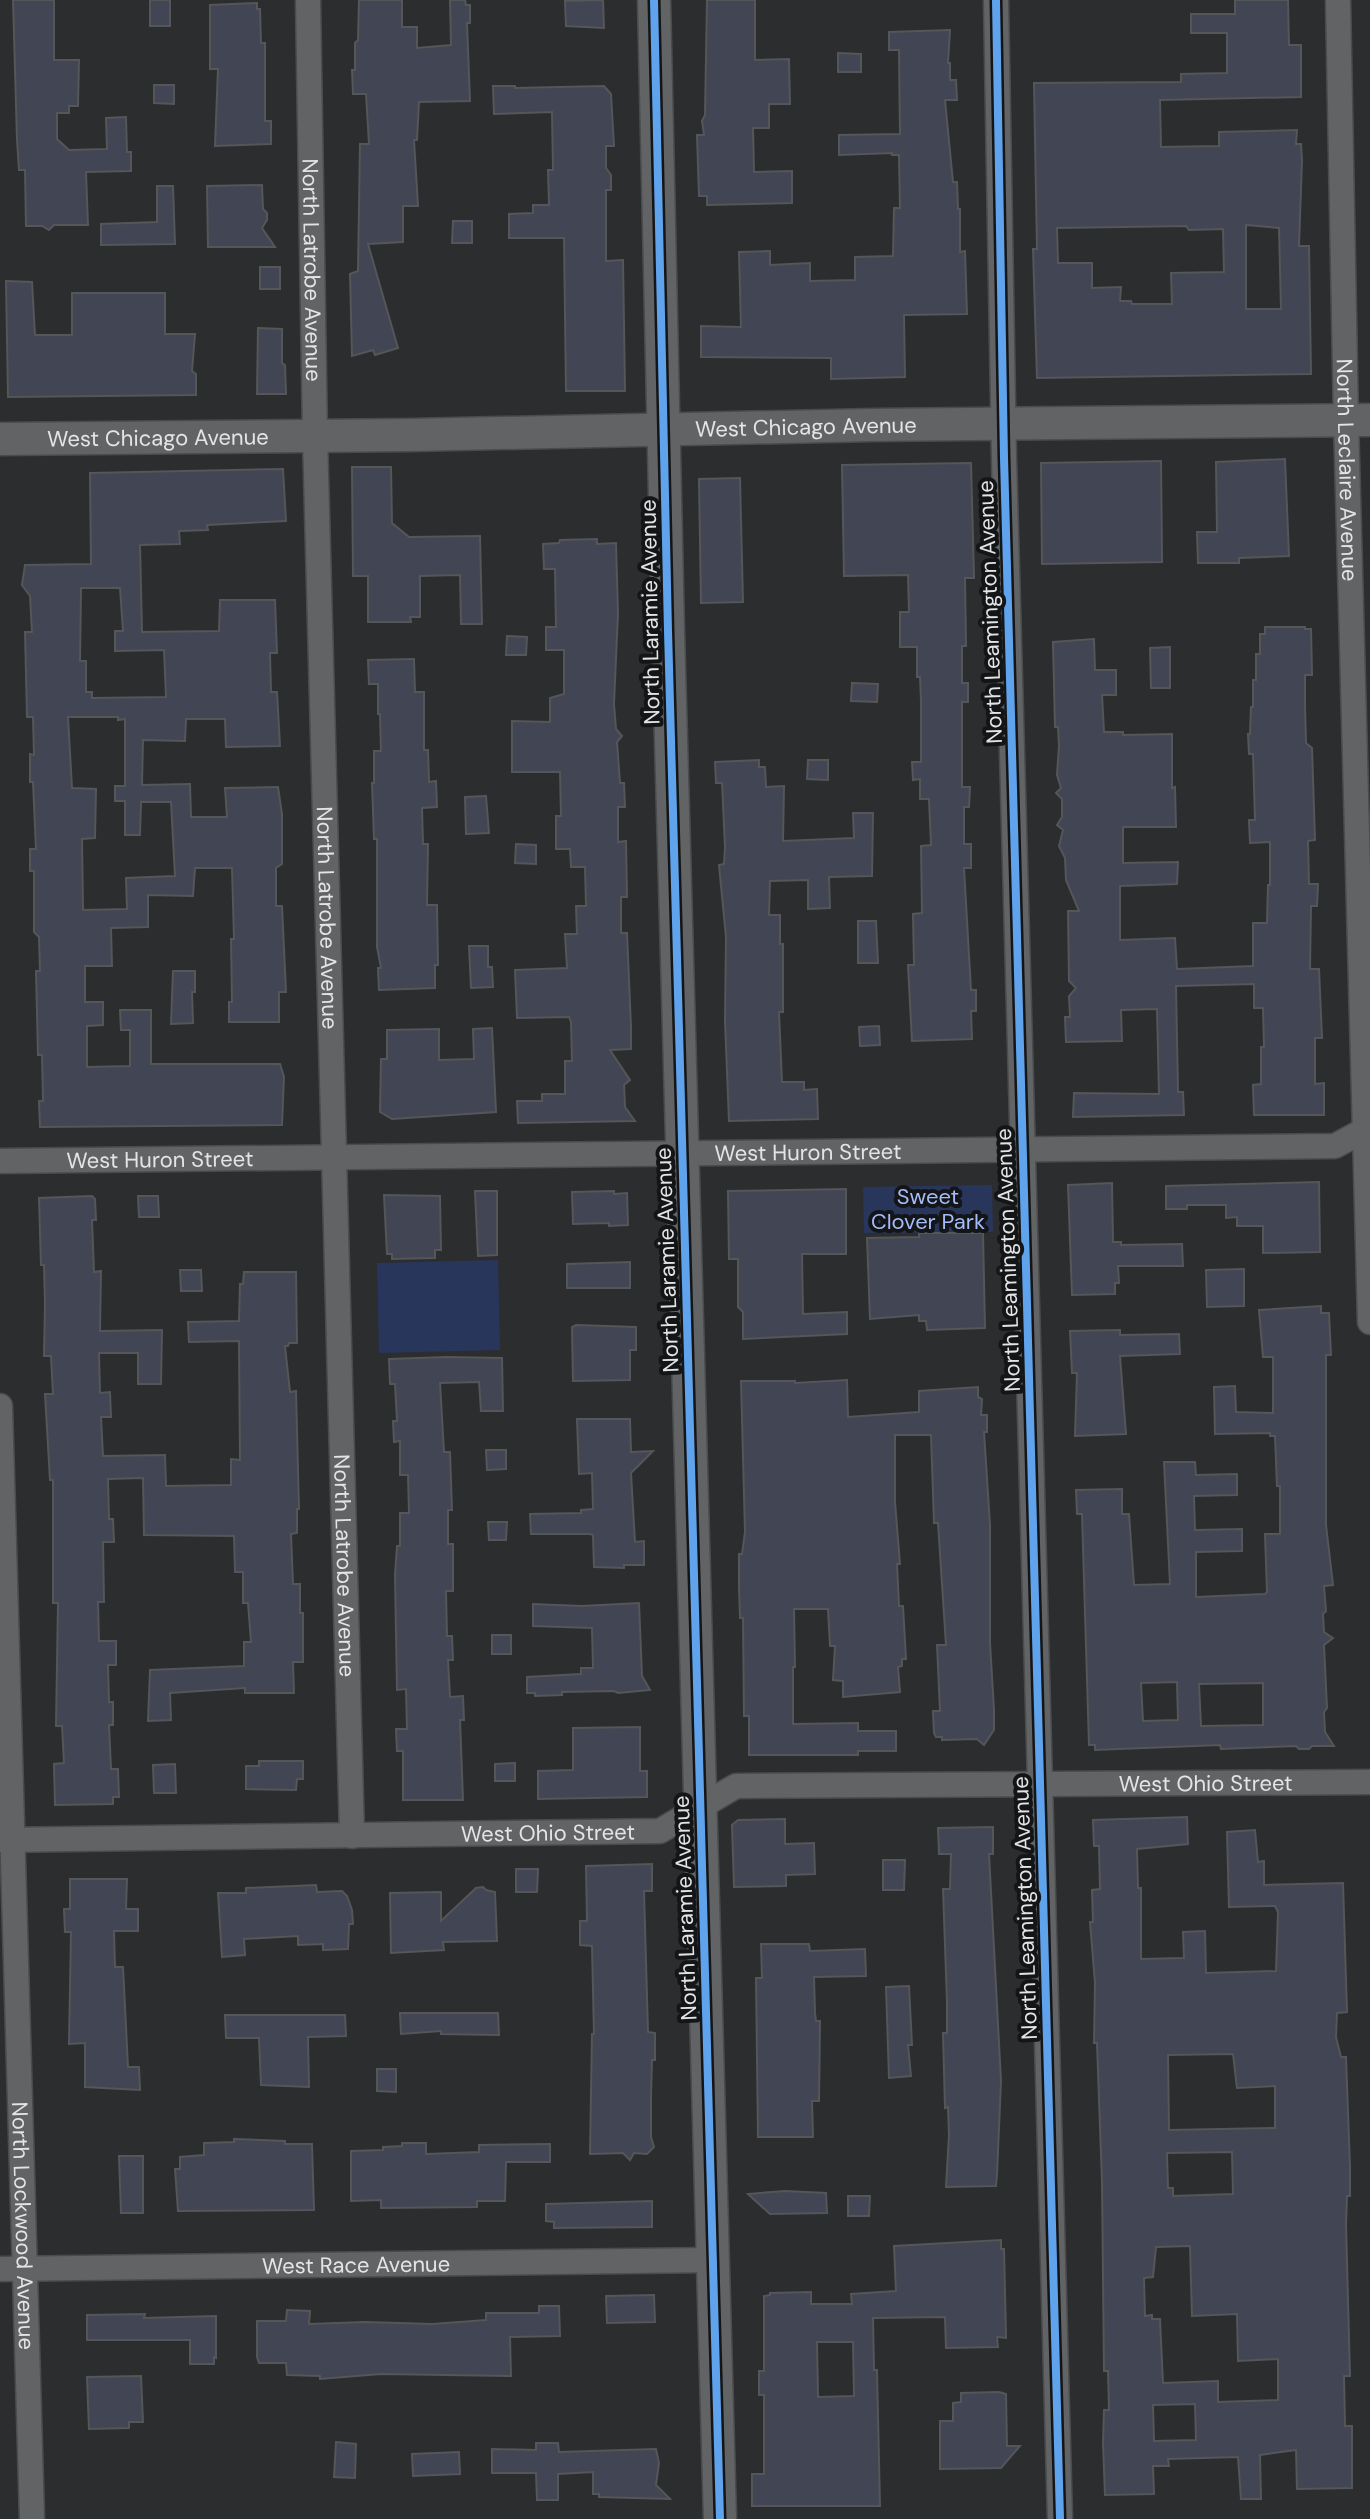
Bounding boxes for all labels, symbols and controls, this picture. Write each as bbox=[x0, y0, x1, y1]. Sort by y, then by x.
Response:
street label: North Latrobe Avenue bbox=[296, 158, 329, 382]
street label: North Leclaire Avenue bbox=[1330, 358, 1365, 582]
street label: West Chicago Avenue bbox=[695, 410, 917, 443]
street label: West Chicago Avenue bbox=[47, 422, 269, 453]
street label: North Leamington Avenue bbox=[971, 480, 1009, 744]
street label: North Laramie Avenue bbox=[634, 499, 666, 725]
street label: North Latrobe Avenue bbox=[310, 806, 345, 1030]
street label: North Leamington Avenue bbox=[989, 1128, 1027, 1392]
street label: West Huron Street bbox=[714, 1136, 902, 1167]
street label: West Huron Street bbox=[66, 1144, 254, 1175]
street label: North Laramie Avenue bbox=[649, 1147, 685, 1373]
park label: Sweet Clover Park bbox=[871, 1182, 985, 1236]
street label: North Latrobe Avenue bbox=[327, 1454, 362, 1677]
street label: West Ohio Street bbox=[1119, 1768, 1293, 1798]
street label: North Leamington Avenue bbox=[1006, 1776, 1044, 2040]
street label: North Laramie Avenue bbox=[667, 1795, 703, 2021]
street label: West Ohio Street bbox=[461, 1817, 635, 1848]
street label: North Lockwood Avenue bbox=[6, 2101, 42, 2350]
street label: West Race Avenue bbox=[262, 2249, 450, 2280]

